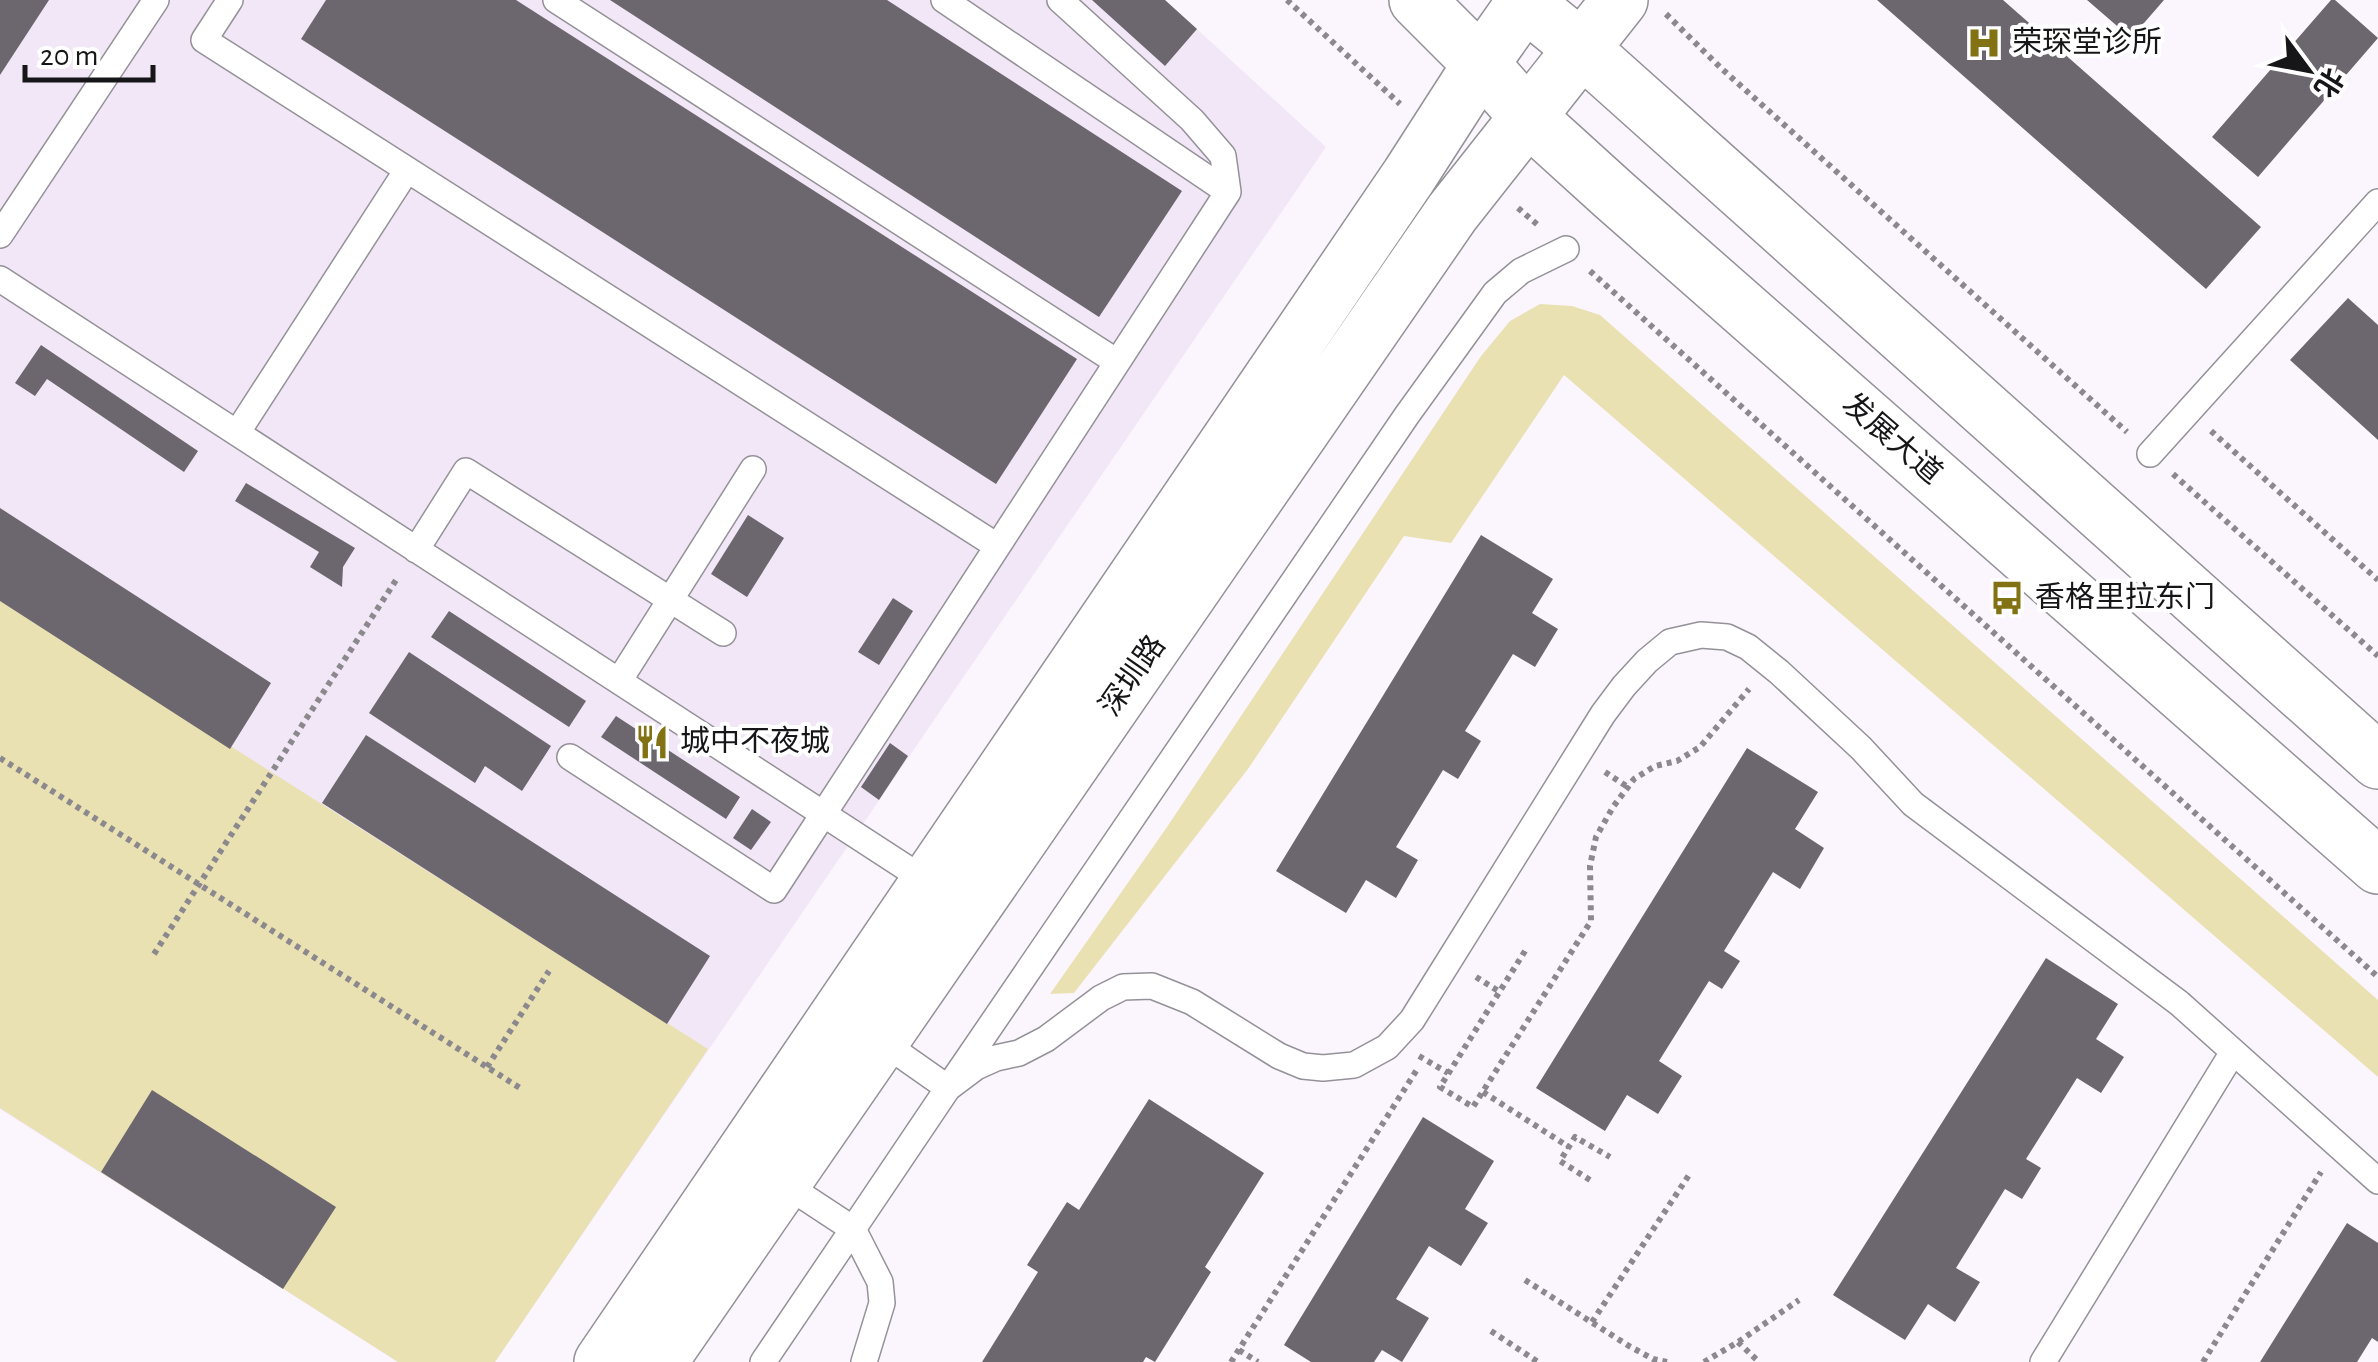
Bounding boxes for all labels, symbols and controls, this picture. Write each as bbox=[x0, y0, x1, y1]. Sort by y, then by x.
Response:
scale bar bbox=[25, 20, 152, 82]
north arrow bbox=[2258, 20, 2358, 120]
hospital icon: 荣琛堂诊所 bbox=[1965, 24, 2003, 62]
place label: 荣琛堂诊所 bbox=[2012, 26, 2162, 58]
text: 20 m bbox=[40, 41, 98, 71]
text: 北 bbox=[2308, 63, 2348, 103]
street label: 发展大道 bbox=[1837, 387, 1948, 490]
bus stop icon: 香格里拉东门 bbox=[1988, 579, 2026, 617]
place label: 香格里拉东门 bbox=[2035, 581, 2215, 613]
street label: 深圳路 bbox=[1093, 629, 1171, 721]
restaurant icon: 城中不夜城 bbox=[633, 723, 671, 761]
place label: 城中不夜城 bbox=[680, 725, 830, 757]

